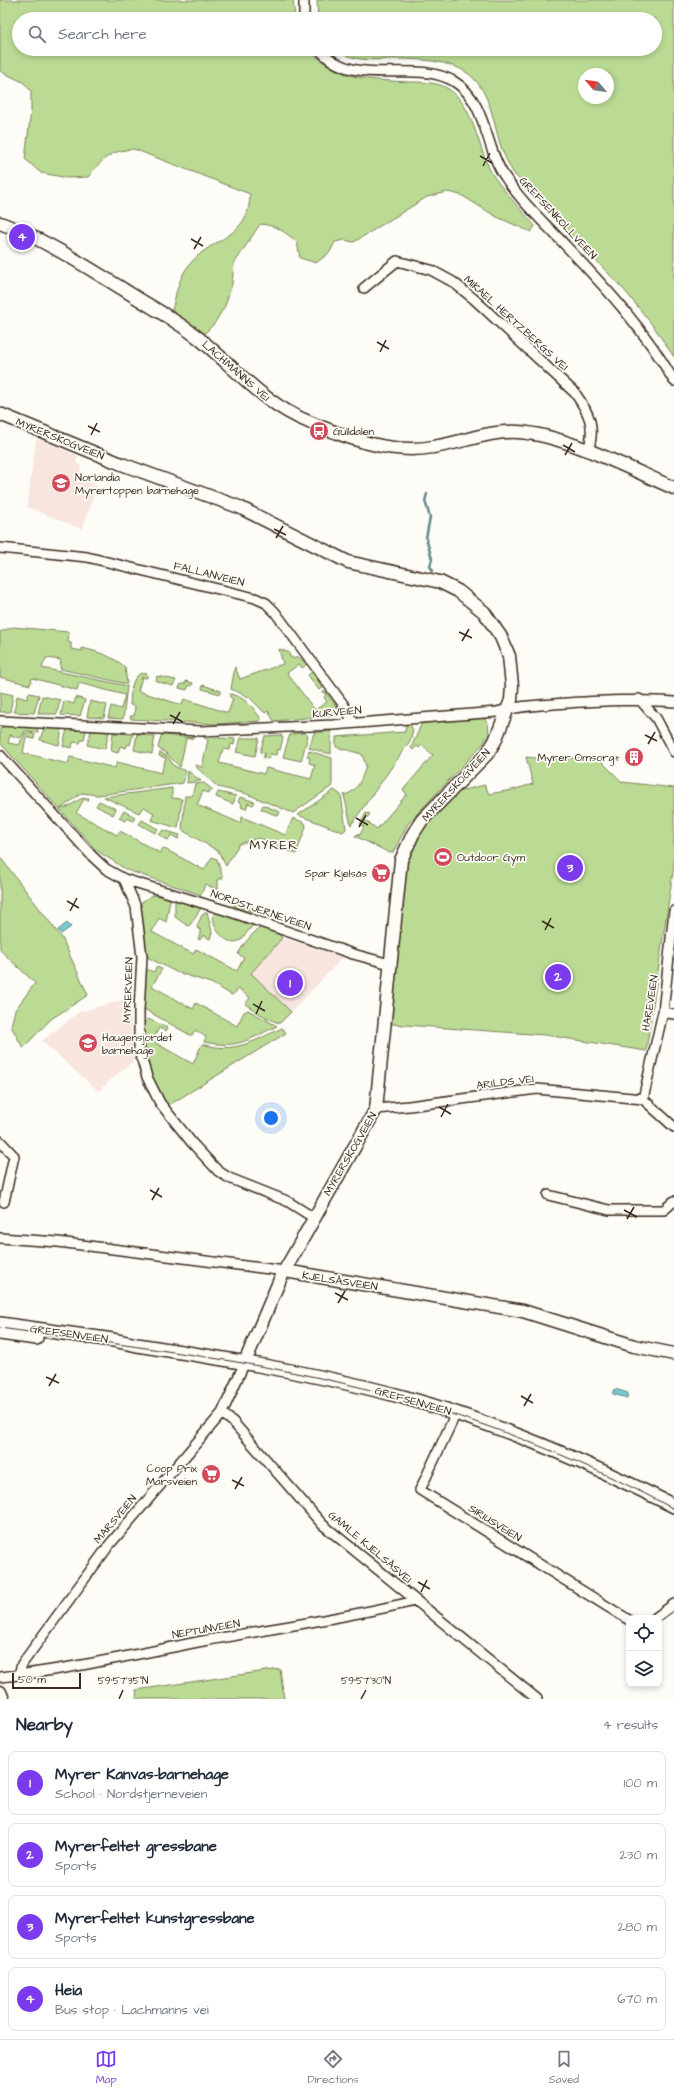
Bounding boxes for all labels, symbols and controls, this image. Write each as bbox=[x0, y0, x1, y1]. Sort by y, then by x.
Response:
search box bbox=[12, 12, 662, 56]
icon: search bbox=[26, 23, 48, 45]
text: Search here bbox=[58, 24, 147, 45]
north arrow bbox=[578, 68, 614, 104]
street label: GREFSENKOLLVEIEN bbox=[516, 173, 600, 263]
pin: 4 bbox=[9, 222, 35, 252]
street label: MIKAEL HERTZBERGS VEI bbox=[461, 272, 572, 374]
street label: LACHMANNS VEI bbox=[199, 337, 273, 405]
street label: MYRERSKOGVEIEN bbox=[13, 414, 107, 464]
bus stop icon: Gulldalen bbox=[308, 420, 330, 442]
place label: Gulldalen bbox=[333, 424, 375, 439]
place label: Norlandia Myrertoppen barnehage bbox=[75, 470, 199, 499]
school or university icon: Norlandia Myrertoppen barnehage bbox=[50, 472, 72, 494]
street label: FALLANVEIEN bbox=[172, 558, 246, 590]
street label: KURVEIEN bbox=[312, 702, 362, 722]
street label: MYRERSKOGVEIEN bbox=[418, 745, 494, 825]
building icon: Myrer Omsorg+ bbox=[623, 746, 645, 768]
place label: Myrer Omsorg+ bbox=[537, 750, 620, 766]
district label: MYRER bbox=[250, 836, 298, 854]
sports icon: Outdoor Gym bbox=[432, 846, 454, 868]
place label: Outdoor Gym bbox=[457, 850, 526, 866]
pin: 3 bbox=[557, 853, 583, 883]
supermarket icon: Spar Kjelsås bbox=[370, 862, 392, 884]
place label: Spar Kjelsås bbox=[305, 866, 367, 881]
street label: NORDSTJERNEVEIEN bbox=[209, 886, 313, 934]
street label: MYRERVEIEN bbox=[119, 957, 137, 1023]
pin: 2 bbox=[545, 962, 571, 992]
pin: 1 bbox=[277, 968, 303, 998]
street label: HAREVEIEN bbox=[638, 974, 662, 1032]
place label: Haugensjordet barnehage bbox=[102, 1030, 173, 1059]
school or university icon: Haugensjordet barnehage bbox=[77, 1032, 99, 1054]
street label: ARILDS VEI bbox=[475, 1071, 535, 1093]
your location bbox=[261, 1108, 281, 1128]
street label: MYRERSKOGVEIEN bbox=[320, 1109, 380, 1199]
street label: KJELSÅSVEIEN bbox=[301, 1268, 379, 1294]
street label: GREFSENVEIEN bbox=[29, 1321, 109, 1347]
street label: GREFSENVEIEN bbox=[373, 1383, 453, 1419]
place label: Coop Prix Marsveien bbox=[146, 1461, 198, 1489]
supermarket icon: Coop Prix Marsveien bbox=[200, 1463, 222, 1485]
street label: MARSVEIEN bbox=[90, 1491, 140, 1547]
street label: SIRIUSVEIEN bbox=[466, 1501, 524, 1545]
street label: GAMLE KJELSÅSVEI bbox=[325, 1507, 415, 1587]
map controls bbox=[626, 1615, 662, 1687]
button: locate bbox=[626, 1615, 662, 1651]
street label: NEPTUNVEIEN bbox=[171, 1616, 241, 1642]
button: layers bbox=[626, 1651, 662, 1687]
scale bar bbox=[12, 1671, 81, 1690]
text: 50 m bbox=[18, 1672, 46, 1687]
text: 59°57'35"N bbox=[98, 1674, 148, 1688]
text: 59°57'30"N bbox=[341, 1674, 391, 1688]
text: Nearby bbox=[16, 1713, 73, 1737]
text: 4 results bbox=[603, 1716, 658, 1734]
text: Myrer Kanvas-barnehage bbox=[55, 1764, 229, 1785]
text: 1 bbox=[29, 1774, 31, 1792]
text: 100 m bbox=[624, 1774, 657, 1792]
text: School · Nordstjerneveien bbox=[55, 1785, 207, 1803]
text: Myrerfeltet gressbane bbox=[55, 1836, 217, 1857]
text: 2 bbox=[26, 1846, 34, 1864]
text: 230 m bbox=[619, 1846, 657, 1864]
text: Sports bbox=[55, 1857, 97, 1875]
text: Myrerfeltet kunstgressbane bbox=[55, 1908, 255, 1929]
text: 3 bbox=[27, 1918, 33, 1936]
text: 280 m bbox=[618, 1918, 657, 1936]
text: Sports bbox=[55, 1929, 97, 1947]
text: Heia bbox=[55, 1980, 82, 2001]
text: 4 bbox=[26, 1990, 34, 2008]
text: 670 m bbox=[617, 1990, 657, 2008]
text: Bus stop · Lachmanns vei bbox=[55, 2001, 209, 2019]
tab: Map bbox=[95, 2048, 117, 2087]
tab: Directions bbox=[307, 2048, 359, 2087]
tab: Saved bbox=[549, 2048, 579, 2087]

